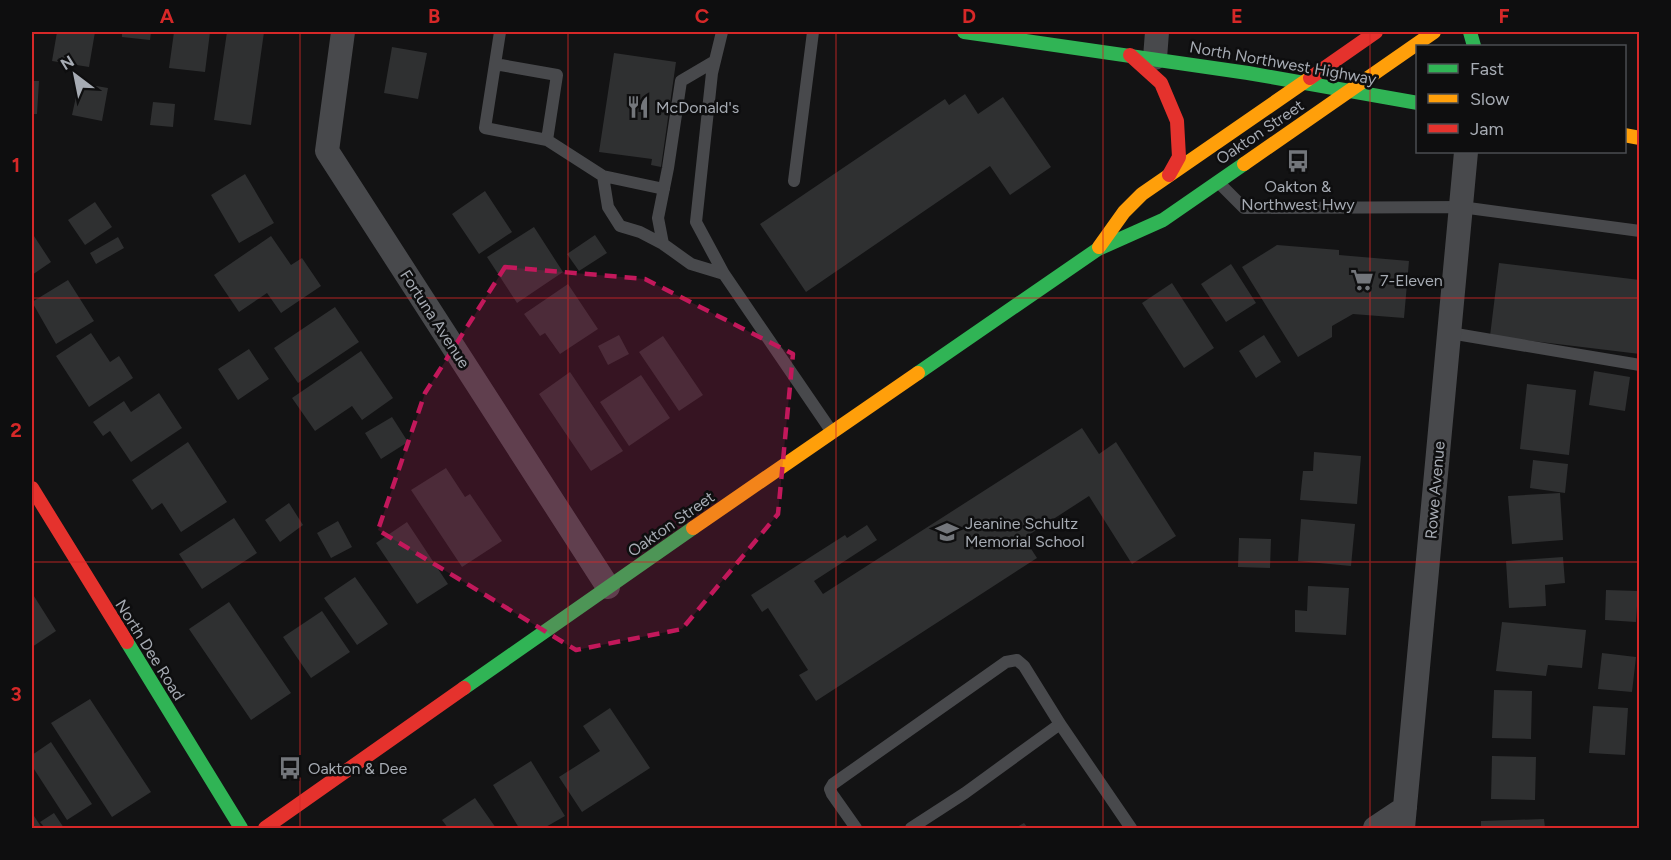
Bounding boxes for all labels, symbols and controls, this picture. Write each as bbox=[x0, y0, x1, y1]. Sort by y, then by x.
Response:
text: A bbox=[160, 4, 175, 28]
text: B bbox=[428, 4, 440, 28]
text: C bbox=[695, 4, 709, 28]
text: D bbox=[962, 4, 976, 28]
text: E bbox=[1231, 4, 1243, 28]
text: F bbox=[1498, 4, 1510, 28]
street label: North Northwest Highway bbox=[1188, 37, 1378, 89]
north arrow bbox=[45, 45, 105, 105]
legend bbox=[1416, 45, 1626, 153]
text: N bbox=[57, 51, 78, 74]
text: Fast bbox=[1470, 58, 1504, 80]
text: Slow bbox=[1470, 88, 1509, 110]
restaurant icon: McDonald's bbox=[625, 94, 651, 120]
street label: Oakton Street bbox=[1213, 96, 1307, 168]
place label: McDonald's bbox=[656, 98, 739, 117]
text: Jam bbox=[1470, 118, 1504, 140]
bus stop icon: Oakton & Northwest Hwy bbox=[1285, 148, 1311, 174]
text: 1 bbox=[12, 153, 20, 177]
place label: Oakton & Northwest Hwy bbox=[1241, 177, 1355, 214]
street label: Fortuna Avenue bbox=[396, 266, 474, 372]
supermarket icon: 7-Eleven bbox=[1349, 267, 1375, 293]
place label: 7-Eleven bbox=[1380, 271, 1443, 290]
text: 2 bbox=[10, 418, 22, 442]
street label: Rowe Avenue bbox=[1421, 440, 1449, 540]
street label: Oakton Street bbox=[624, 487, 718, 561]
place label: Jeanine Schultz Memorial School bbox=[965, 514, 1084, 551]
school or university icon: Jeanine Schultz Memorial School bbox=[934, 519, 960, 545]
street label: North Dee Road bbox=[111, 596, 189, 704]
text: 3 bbox=[10, 682, 22, 706]
bus stop icon: Oakton & Dee bbox=[277, 755, 303, 781]
place label: Oakton & Dee bbox=[308, 759, 408, 778]

